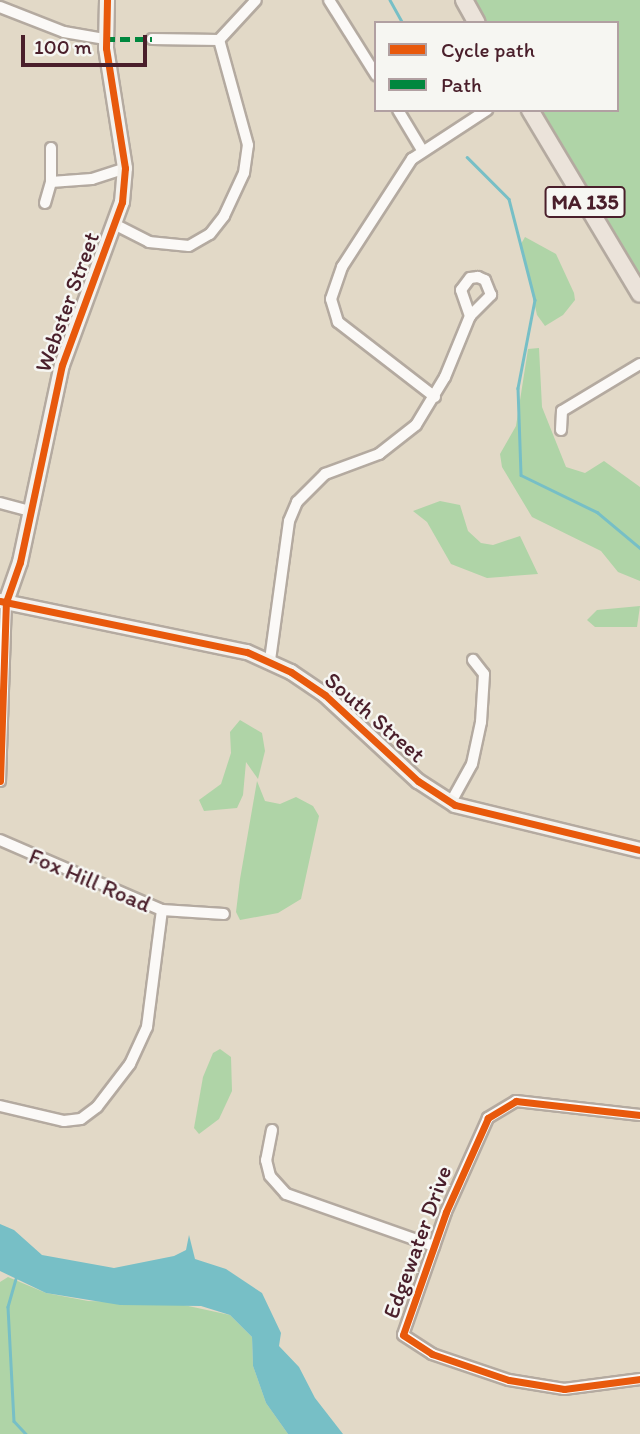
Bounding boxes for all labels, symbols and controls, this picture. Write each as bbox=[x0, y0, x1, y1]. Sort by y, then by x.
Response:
scale bar bbox=[24, 21, 150, 65]
legend bbox=[374, 21, 619, 112]
text: 100 m bbox=[34, 34, 92, 59]
text: Cycle path bbox=[441, 37, 535, 62]
text: Path bbox=[441, 72, 482, 97]
road number: MA 135 bbox=[543, 184, 627, 220]
street label: Webster Street bbox=[29, 228, 105, 376]
street label: South Street bbox=[319, 666, 431, 768]
street label: Fox Hill Road bbox=[25, 842, 155, 918]
street label: Edgewater Drive bbox=[377, 1162, 457, 1322]

